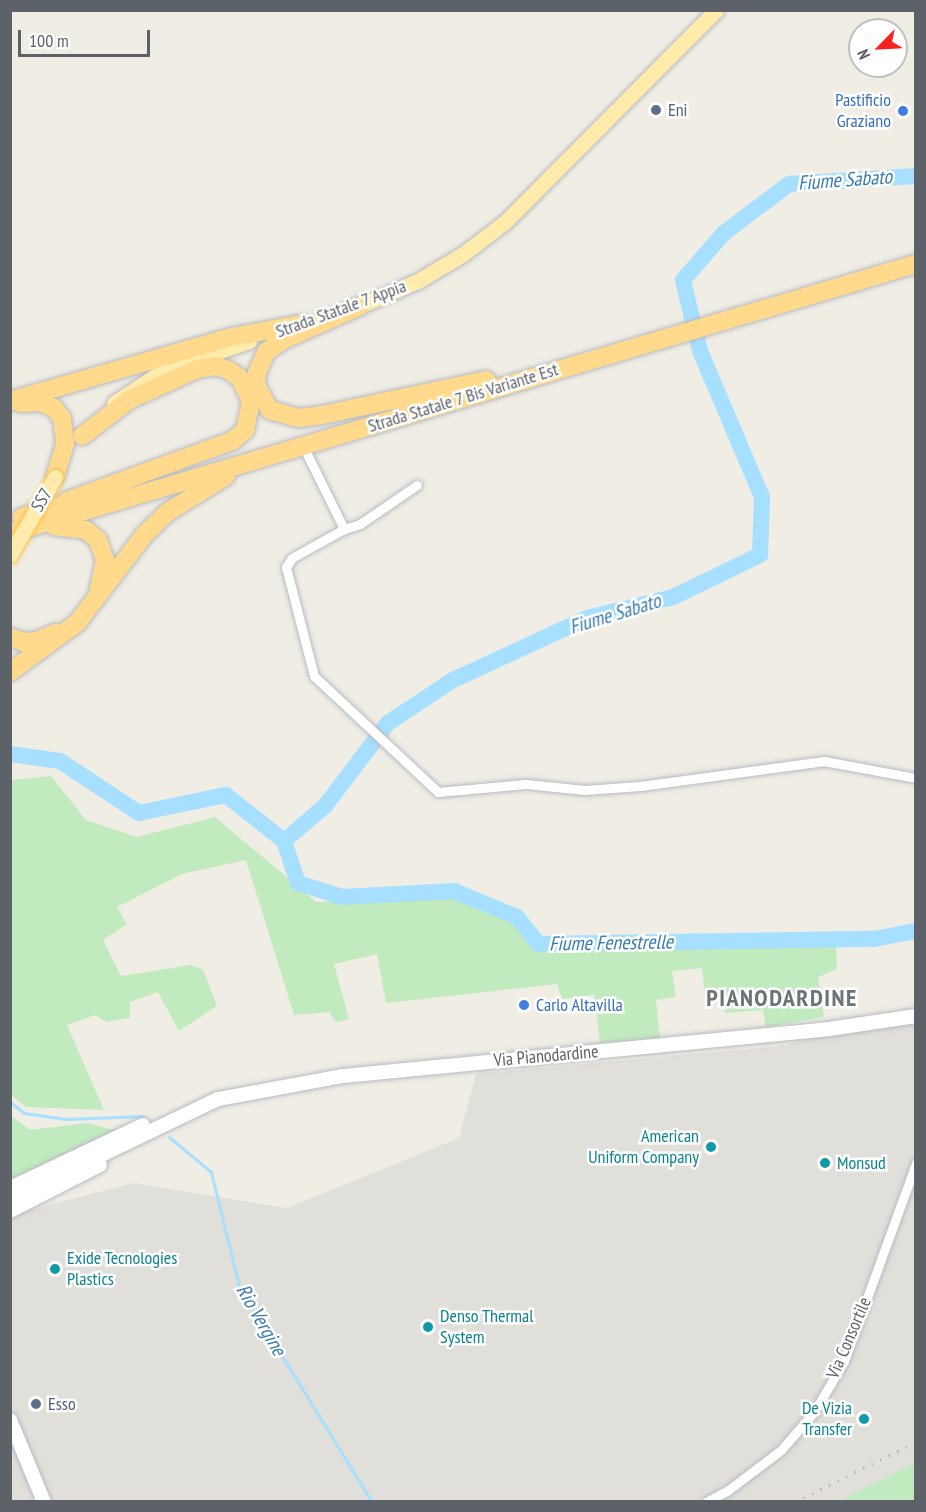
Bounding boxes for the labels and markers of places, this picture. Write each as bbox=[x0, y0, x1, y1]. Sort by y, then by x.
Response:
place label: Pastificio Graziano bbox=[835, 90, 891, 132]
place label: Eni bbox=[668, 99, 688, 121]
marker: Eni bbox=[649, 103, 663, 117]
marker: Pastificio Graziano bbox=[896, 104, 910, 118]
place label: Carlo Altavilla bbox=[536, 994, 623, 1016]
marker: Carlo Altavilla bbox=[517, 998, 531, 1012]
place label: American Uniform Company bbox=[588, 1126, 699, 1168]
marker: American Uniform Company bbox=[704, 1140, 718, 1154]
place label: Monsud bbox=[837, 1152, 886, 1174]
marker: Monsud bbox=[818, 1156, 832, 1170]
place label: Exide Tecnologies Plastics bbox=[67, 1248, 178, 1290]
marker: Exide Tecnologies Plastics bbox=[48, 1262, 62, 1276]
place label: Denso Thermal System bbox=[440, 1306, 534, 1348]
marker: Denso Thermal System bbox=[421, 1320, 435, 1334]
place label: Esso bbox=[48, 1393, 76, 1415]
marker: Esso bbox=[29, 1397, 43, 1411]
place label: De Vizia Transfer bbox=[801, 1398, 852, 1440]
marker: De Vizia Transfer bbox=[857, 1412, 871, 1426]

